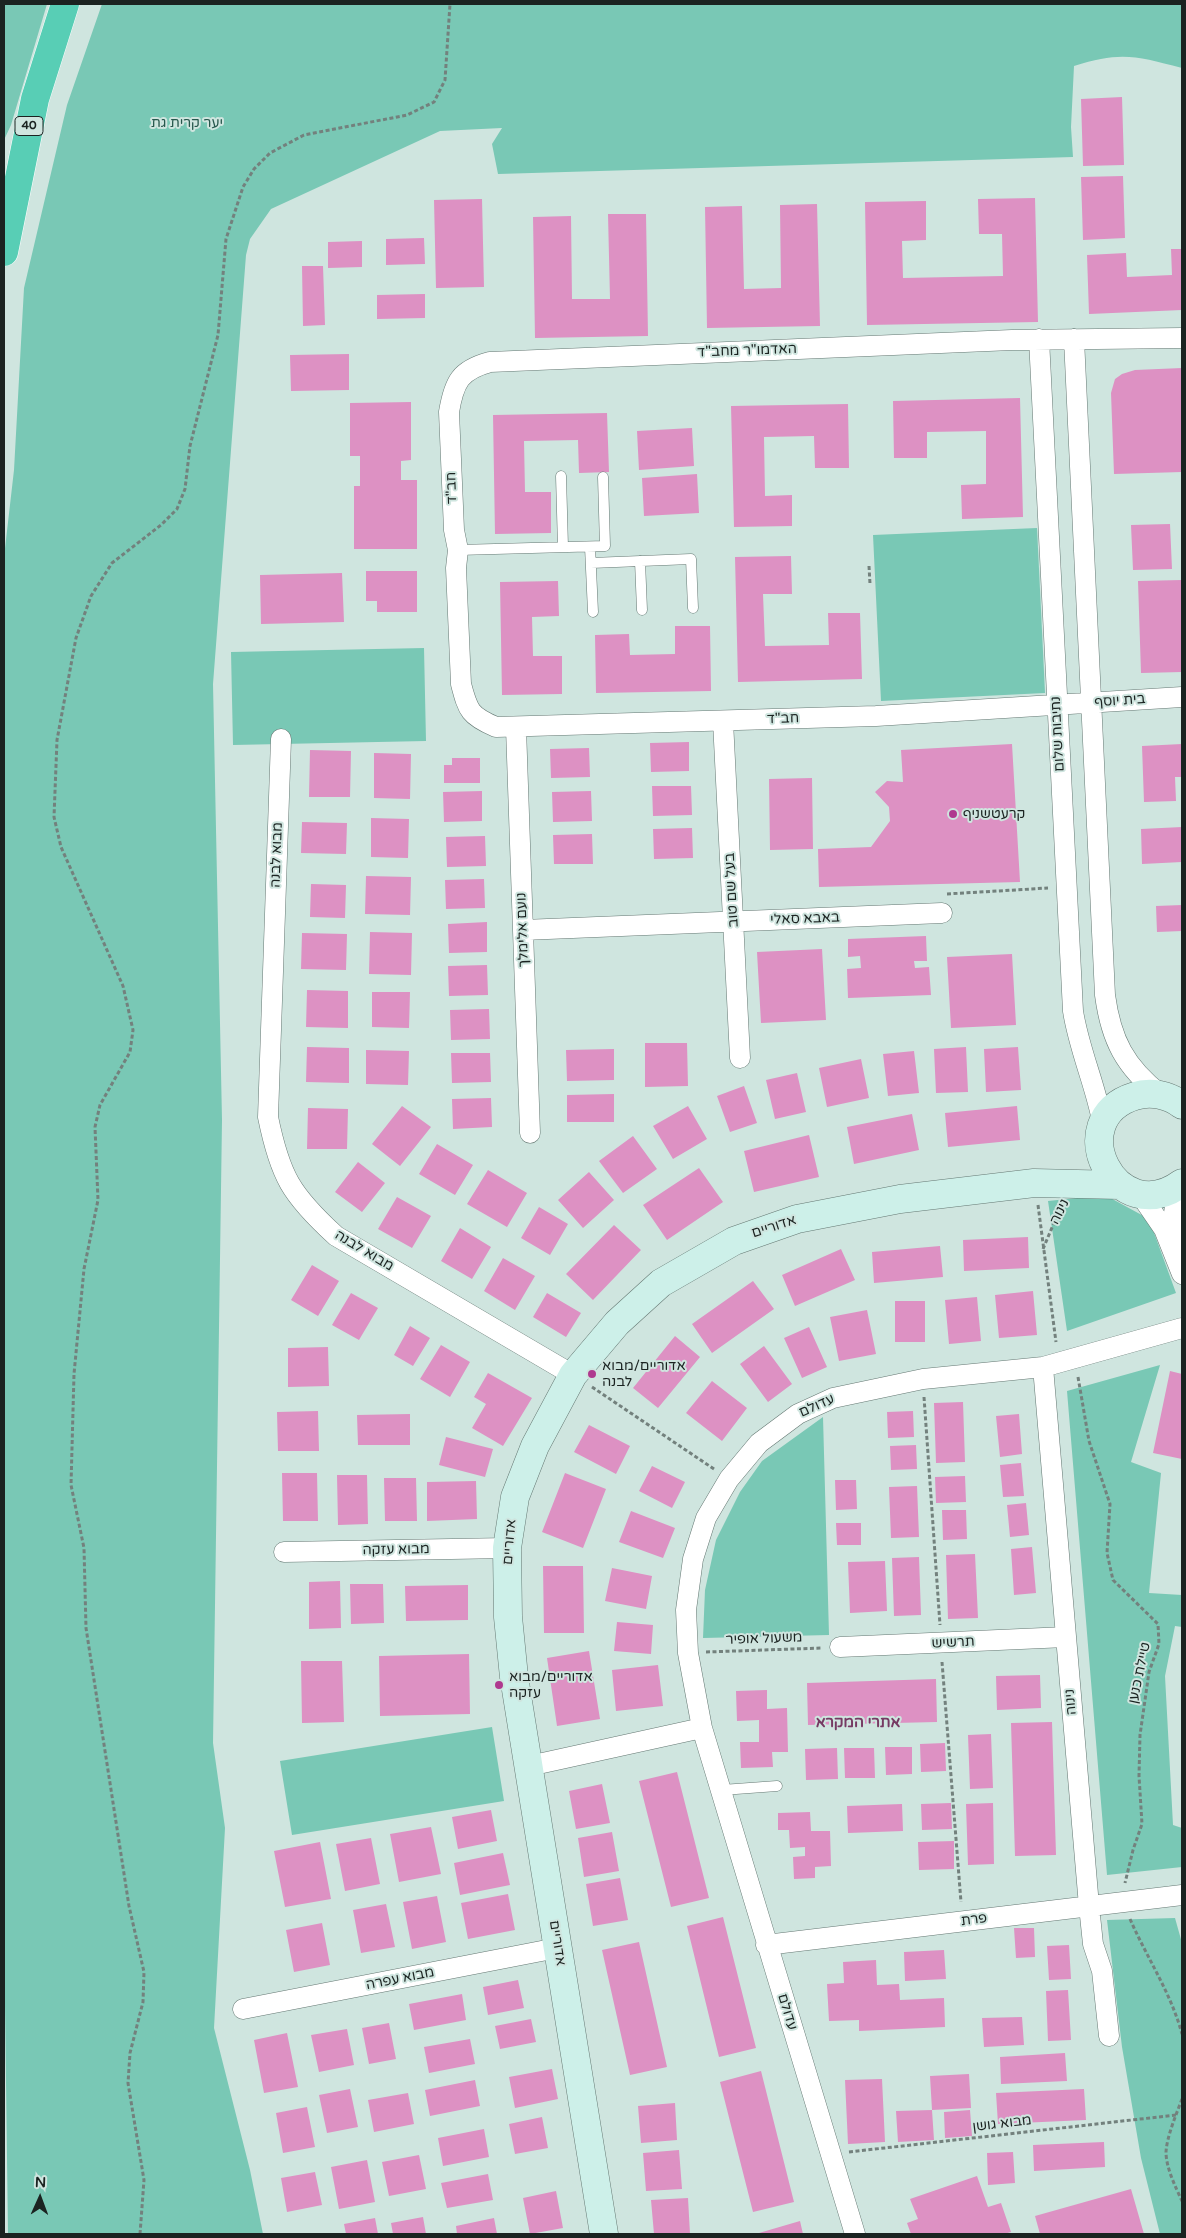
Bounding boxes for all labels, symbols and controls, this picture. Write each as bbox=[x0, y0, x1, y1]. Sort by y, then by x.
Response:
park label: יער קרית גת bbox=[151, 115, 223, 131]
road number: 40 bbox=[15, 116, 43, 136]
street label: האדמו"ר מחב"ד bbox=[697, 341, 797, 361]
street label: חב"ד bbox=[443, 471, 461, 505]
street label: בית יוסף bbox=[1094, 691, 1146, 711]
street label: נתיבות שלום bbox=[1048, 696, 1068, 772]
street label: חב"ד bbox=[766, 710, 800, 728]
place label: קרעטשניף bbox=[963, 806, 1025, 822]
marker: קרעטשניף bbox=[947, 808, 959, 820]
street label: מבוא לבנה bbox=[267, 822, 287, 888]
street label: בעל שם טוב bbox=[722, 852, 742, 928]
street label: נועם אלימלך bbox=[513, 892, 533, 968]
street label: באבא סאלי bbox=[770, 909, 840, 929]
street label: נינוה bbox=[1047, 1196, 1073, 1228]
street label: אדוריים bbox=[750, 1212, 798, 1242]
street label: מבוא לבנה bbox=[332, 1227, 396, 1275]
place label: אדוריים/מבוא לבנה bbox=[602, 1358, 686, 1390]
marker: אדוריים/מבוא לבנה bbox=[586, 1368, 598, 1380]
street label: עדולם bbox=[797, 1391, 837, 1421]
street label: אדוריים bbox=[500, 1518, 520, 1566]
street label: מבוא עזקה bbox=[362, 1541, 430, 1559]
street label: משעול אופיר bbox=[725, 1629, 803, 1649]
street label: תרשיש bbox=[931, 1633, 975, 1653]
street label: טיילת כנען bbox=[1125, 1641, 1155, 1705]
place label: אדוריים/מבוא עזקה bbox=[509, 1669, 593, 1701]
marker: אדוריים/מבוא עזקה bbox=[493, 1679, 505, 1691]
street label: נינוה bbox=[1061, 1688, 1081, 1716]
district label: אתרי המקרא bbox=[816, 1714, 900, 1732]
street label: פרת bbox=[960, 1910, 988, 1930]
street label: אדוריים bbox=[545, 1919, 569, 1967]
street label: מבוא עפרה bbox=[364, 1964, 436, 1994]
street label: עדולם bbox=[774, 1992, 800, 2032]
street label: מבוא גושן bbox=[971, 2112, 1033, 2136]
north arrow bbox=[15, 2173, 65, 2223]
text: N bbox=[35, 2174, 46, 2191]

